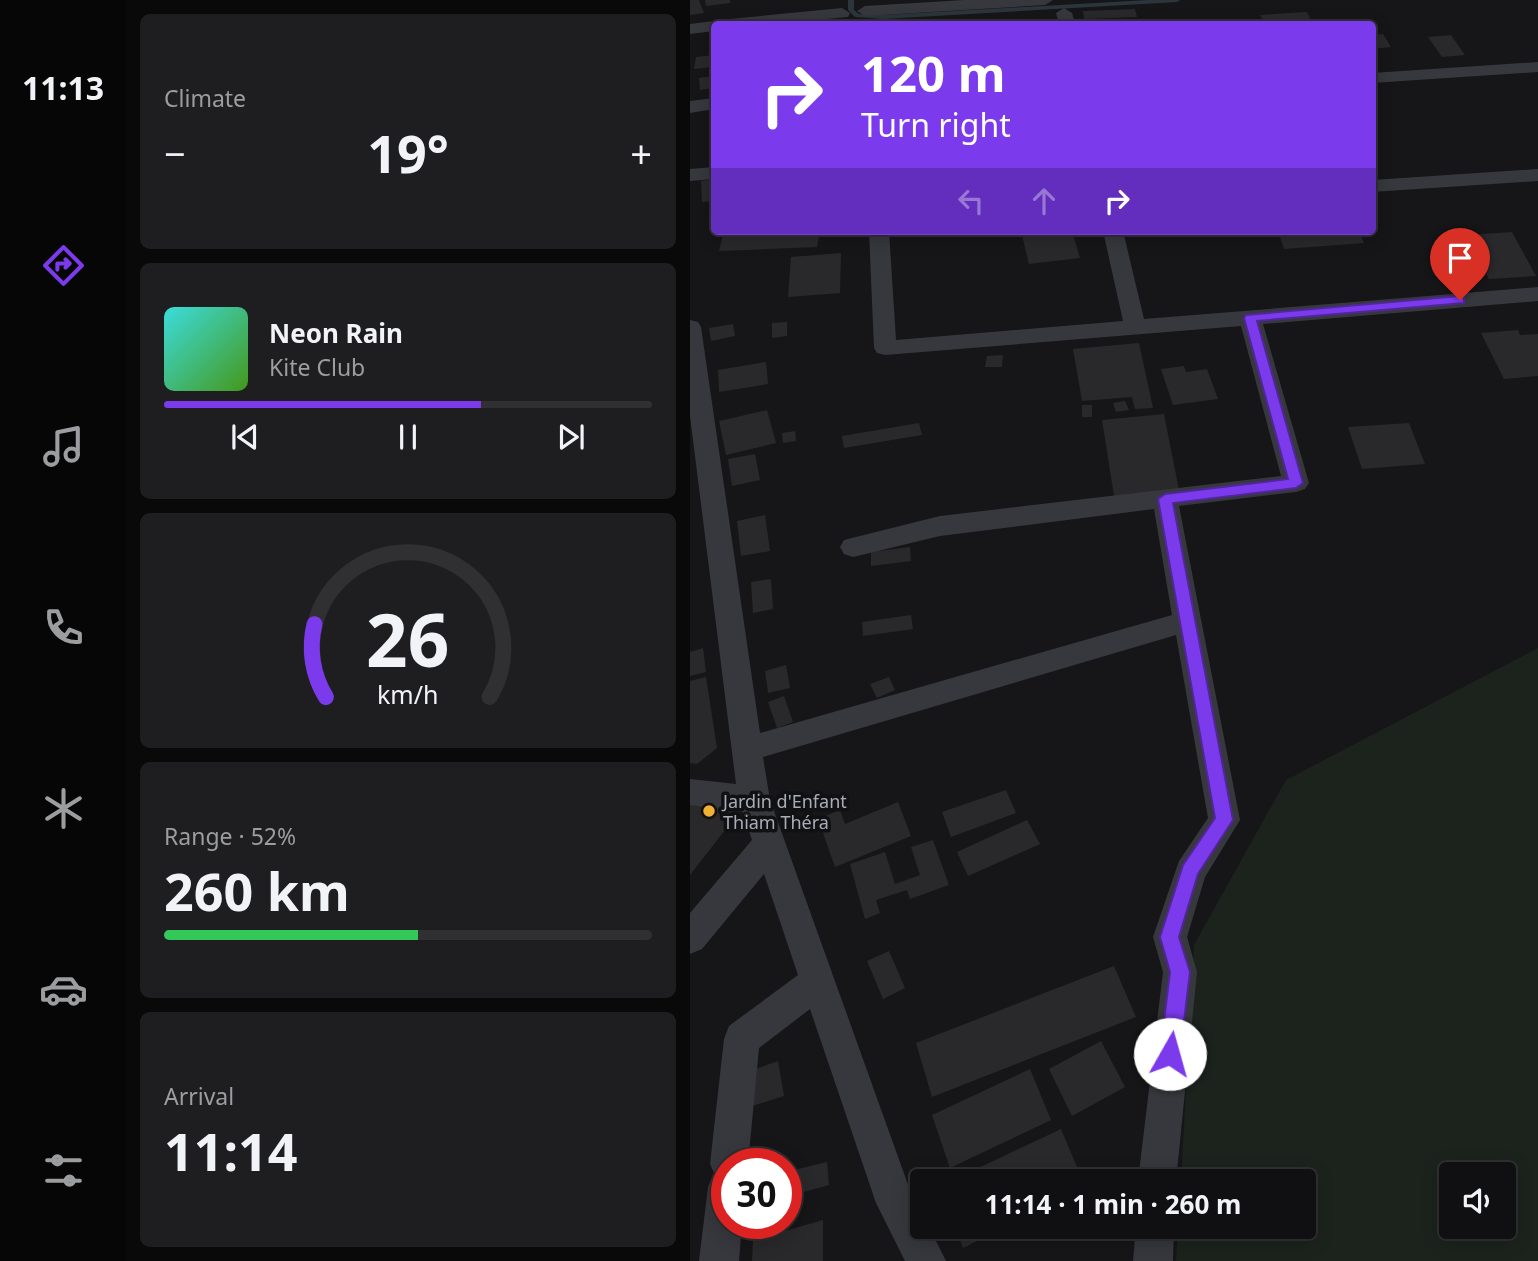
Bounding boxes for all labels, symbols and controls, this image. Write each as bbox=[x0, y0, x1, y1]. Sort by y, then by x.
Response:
text: 120 m bbox=[861, 40, 1006, 106]
icon: right bbox=[746, 49, 837, 140]
text: 11:13 bbox=[22, 66, 104, 109]
text: Climate bbox=[164, 82, 246, 114]
text: Turn right bbox=[861, 103, 1011, 146]
text: 19° bbox=[367, 117, 449, 188]
text: − bbox=[164, 127, 186, 179]
text: + bbox=[630, 127, 652, 179]
icon: left bbox=[952, 182, 990, 220]
icon: ahead bbox=[1025, 182, 1063, 220]
icon: right bbox=[1098, 182, 1136, 220]
pin bbox=[1430, 228, 1490, 300]
icon: arrive bbox=[1441, 239, 1479, 277]
icon: directions bbox=[39, 241, 88, 290]
text: Neon Rain bbox=[269, 315, 403, 351]
text: Kite Club bbox=[269, 351, 365, 383]
icon: previous bbox=[226, 418, 264, 456]
icon: pause bbox=[389, 418, 427, 456]
icon: next bbox=[552, 418, 590, 456]
icon: music bbox=[39, 422, 88, 471]
text: 26 bbox=[366, 589, 450, 688]
icon: phone bbox=[39, 603, 88, 652]
text: km/h bbox=[377, 676, 439, 710]
icon: climate bbox=[39, 784, 88, 833]
place label: Jardin d'Enfant Thiam Théra bbox=[721, 789, 847, 834]
marker: Jardin d'Enfant Thiam Théra bbox=[701, 803, 717, 819]
text: Range · 52% bbox=[164, 820, 296, 852]
text: 260 km bbox=[164, 855, 350, 926]
icon: car bbox=[39, 965, 88, 1014]
position arrow bbox=[1133, 1017, 1207, 1091]
text: Arrival bbox=[164, 1080, 234, 1112]
text: 11:14 bbox=[164, 1115, 298, 1186]
icon: filters bbox=[39, 1146, 88, 1195]
speed limit sign: 30 bbox=[711, 1148, 802, 1239]
map controls bbox=[1439, 1162, 1516, 1239]
button: sound bbox=[1439, 1162, 1516, 1239]
text: 11:14 · 1 min · 260 m bbox=[985, 1186, 1241, 1222]

